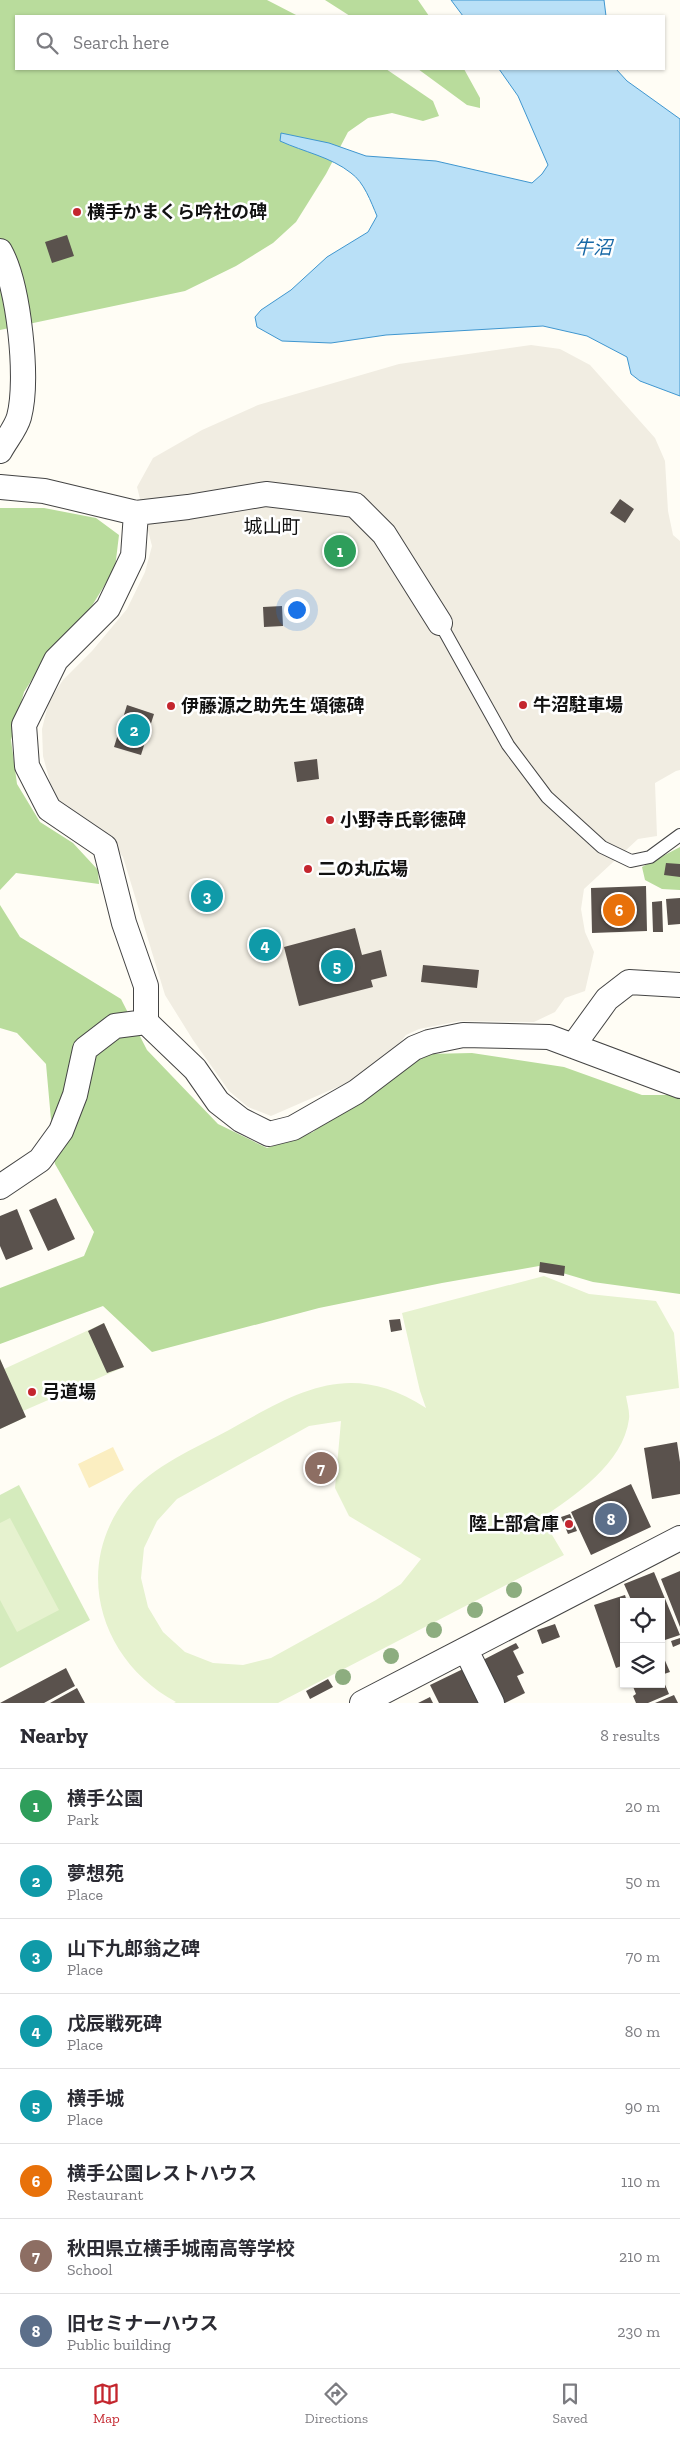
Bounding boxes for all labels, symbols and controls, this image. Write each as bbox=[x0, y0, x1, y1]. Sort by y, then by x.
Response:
search box bbox=[15, 15, 665, 70]
icon: search bbox=[33, 29, 61, 57]
text: Search here bbox=[73, 31, 169, 54]
place label: 横手かまくら吟社の碑 bbox=[87, 201, 267, 223]
marker: 横手かまくら吟社の碑 bbox=[71, 206, 83, 218]
water label: 牛沼 bbox=[574, 236, 615, 259]
district label: 城山町 bbox=[243, 515, 301, 538]
pin: 1 bbox=[324, 532, 356, 570]
your location bbox=[284, 597, 310, 623]
place label: 牛沼駐車場 bbox=[533, 694, 623, 716]
place label: 伊藤源之助先生 頌徳碑 bbox=[181, 695, 364, 717]
marker: 牛沼駐車場 bbox=[517, 699, 529, 711]
marker: 伊藤源之助先生 頌徳碑 bbox=[165, 700, 177, 712]
pin: 2 bbox=[118, 711, 150, 749]
place label: 小野寺氏彰徳碑 bbox=[340, 809, 466, 831]
marker: 小野寺氏彰徳碑 bbox=[324, 814, 336, 826]
place label: 二の丸広場 bbox=[318, 858, 408, 880]
marker: 二の丸広場 bbox=[302, 863, 314, 875]
pin: 3 bbox=[191, 877, 223, 915]
pin: 6 bbox=[603, 891, 635, 929]
pin: 4 bbox=[249, 926, 281, 964]
pin: 5 bbox=[321, 947, 353, 985]
place label: 弓道場 bbox=[42, 1381, 96, 1403]
marker: 弓道場 bbox=[26, 1386, 38, 1398]
pin: 7 bbox=[305, 1449, 337, 1487]
pin: 8 bbox=[595, 1500, 627, 1538]
place label: 陸上部倉庫 bbox=[469, 1513, 559, 1535]
marker: 陸上部倉庫 bbox=[563, 1518, 575, 1530]
map controls bbox=[620, 1598, 665, 1688]
button: locate bbox=[620, 1598, 665, 1643]
button: layers bbox=[620, 1643, 665, 1688]
text: Nearby bbox=[20, 1723, 88, 1748]
text: 8 results bbox=[600, 1726, 660, 1745]
text: 横手公園 bbox=[67, 1787, 143, 1810]
text: 1 bbox=[33, 1797, 39, 1816]
text: 20 m bbox=[625, 1797, 660, 1816]
text: Park bbox=[67, 1810, 99, 1829]
text: 夢想苑 bbox=[67, 1862, 124, 1885]
text: 2 bbox=[32, 1872, 40, 1891]
text: 50 m bbox=[625, 1872, 660, 1891]
text: Place bbox=[67, 1885, 103, 1904]
text: 山下九郎翁之碑 bbox=[67, 1937, 200, 1960]
text: 3 bbox=[32, 1947, 40, 1966]
text: 70 m bbox=[626, 1947, 660, 1966]
text: Place bbox=[67, 1960, 103, 1979]
text: 戊辰戦死碑 bbox=[67, 2012, 162, 2035]
text: 4 bbox=[31, 2022, 41, 2041]
text: 80 m bbox=[625, 2022, 660, 2041]
text: Place bbox=[67, 2035, 103, 2054]
text: 横手城 bbox=[67, 2087, 124, 2110]
text: 5 bbox=[32, 2097, 40, 2116]
text: 90 m bbox=[625, 2097, 660, 2116]
text: Place bbox=[67, 2110, 103, 2129]
text: 横手公園レストハウス bbox=[67, 2162, 257, 2185]
text: 6 bbox=[32, 2172, 40, 2191]
text: 110 m bbox=[621, 2172, 660, 2191]
text: Restaurant bbox=[67, 2185, 143, 2204]
text: 秋田県立横手城南高等学校 bbox=[67, 2237, 295, 2260]
text: 7 bbox=[32, 2247, 40, 2266]
text: 210 m bbox=[619, 2247, 660, 2266]
text: School bbox=[67, 2260, 113, 2279]
text: 旧セミナーハウス bbox=[67, 2312, 219, 2335]
text: 8 bbox=[32, 2322, 40, 2341]
text: 230 m bbox=[617, 2322, 660, 2341]
text: Public building bbox=[67, 2335, 171, 2354]
tab: Map bbox=[92, 2380, 120, 2427]
tab: Directions bbox=[305, 2380, 368, 2427]
tab: Saved bbox=[553, 2380, 588, 2427]

